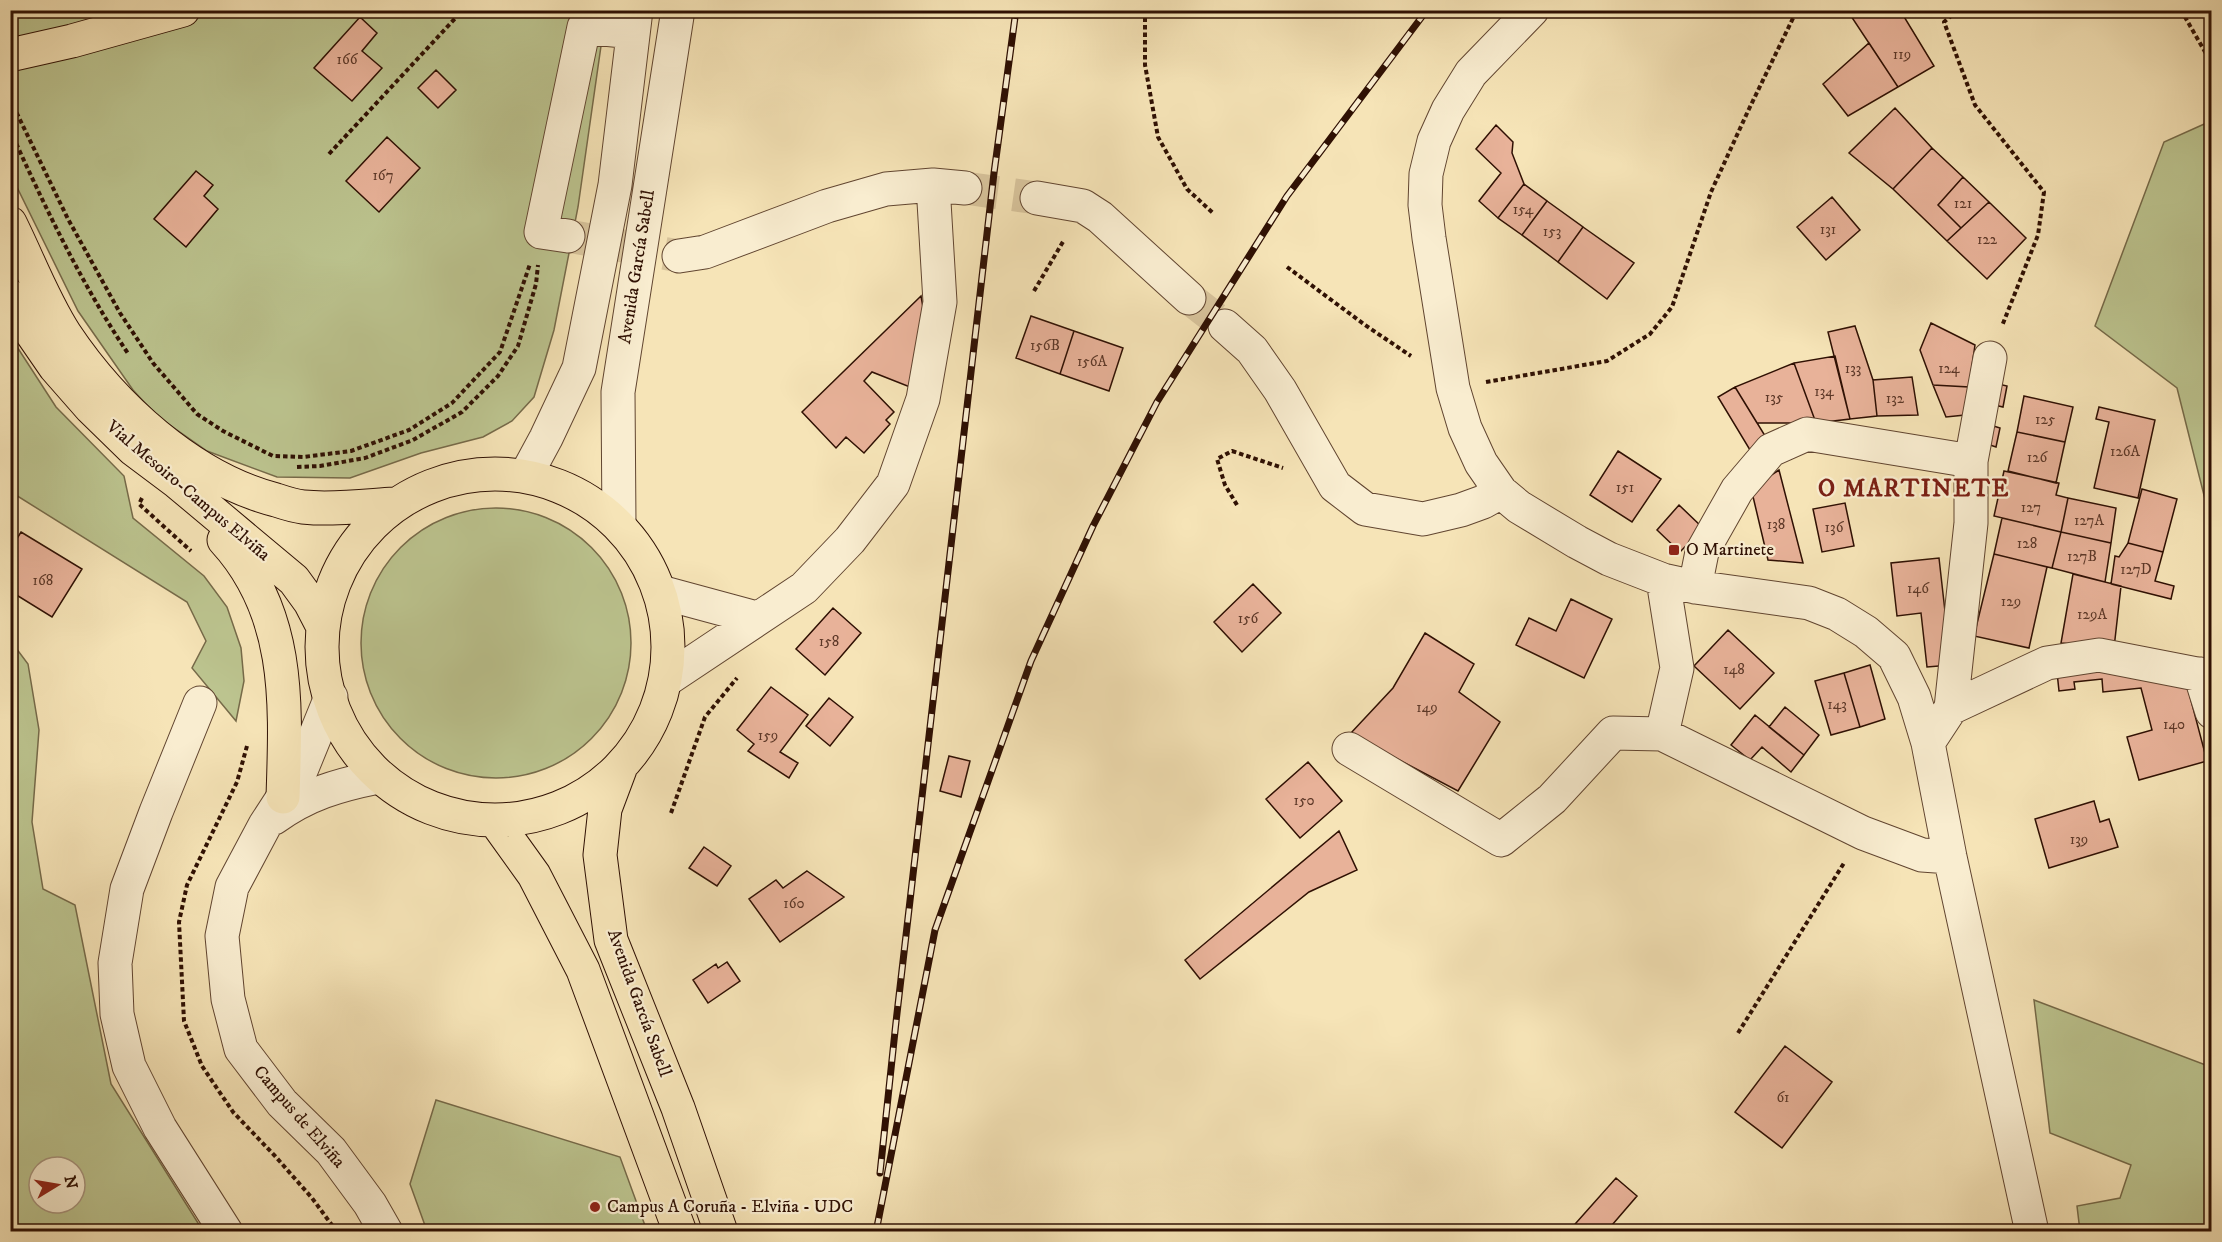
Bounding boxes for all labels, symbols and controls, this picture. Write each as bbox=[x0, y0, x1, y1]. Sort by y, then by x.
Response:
house number: 119 bbox=[1893, 45, 1911, 64]
house number: 166 bbox=[336, 50, 359, 69]
house number: 167 bbox=[372, 166, 394, 185]
street label: Avenida García Sabell bbox=[614, 188, 660, 346]
house number: 121 bbox=[1954, 194, 1972, 213]
house number: 154 bbox=[1513, 200, 1534, 219]
house number: 131 bbox=[1820, 220, 1836, 239]
house number: 153 bbox=[1543, 222, 1561, 241]
house number: 122 bbox=[1977, 230, 1998, 249]
house number: 156B bbox=[1030, 336, 1060, 355]
house number: 156A bbox=[1077, 352, 1108, 371]
house number: 133 bbox=[1845, 359, 1861, 378]
house number: 124 bbox=[1938, 359, 1960, 378]
house number: 134 bbox=[1814, 382, 1834, 401]
house number: 135 bbox=[1765, 388, 1784, 407]
house number: 132 bbox=[1886, 389, 1905, 408]
house number: 125 bbox=[2035, 410, 2056, 429]
street label: Vial Mesoiro-Campus Elviña bbox=[101, 415, 275, 566]
house number: 126A bbox=[2110, 442, 2141, 461]
house number: 126 bbox=[2027, 448, 2049, 467]
district label: O MARTINETE bbox=[1818, 474, 2010, 504]
house number: 151 bbox=[1616, 478, 1634, 497]
house number: 127 bbox=[2021, 498, 2041, 517]
house number: 127A bbox=[2074, 511, 2104, 530]
house number: 138 bbox=[1767, 515, 1785, 534]
house number: 136 bbox=[1825, 518, 1845, 537]
house number: 128 bbox=[2017, 534, 2037, 553]
place label: O Martinete bbox=[1686, 539, 1774, 561]
marker: O Martinete bbox=[1667, 543, 1681, 557]
house number: 127B bbox=[2067, 547, 2097, 566]
house number: 127D bbox=[2120, 560, 2152, 579]
house number: 168 bbox=[33, 571, 53, 590]
house number: 146 bbox=[1907, 579, 1930, 598]
house number: 129 bbox=[2001, 592, 2021, 611]
house number: 129A bbox=[2077, 605, 2107, 624]
house number: 156 bbox=[1238, 609, 1260, 628]
house number: 158 bbox=[819, 632, 839, 651]
house number: 148 bbox=[1723, 660, 1745, 679]
house number: 143 bbox=[1827, 695, 1847, 714]
house number: 149 bbox=[1416, 698, 1438, 717]
house number: 140 bbox=[2163, 715, 2185, 734]
house number: 159 bbox=[758, 726, 778, 745]
house number: 150 bbox=[1294, 791, 1314, 810]
house number: 139 bbox=[2070, 830, 2088, 849]
house number: 160 bbox=[783, 894, 805, 913]
street label: Avenida García Sabell bbox=[602, 926, 676, 1080]
street label: Campus de Elviña bbox=[248, 1061, 350, 1173]
house number: 61 bbox=[1776, 1088, 1790, 1107]
north arrow bbox=[27, 1155, 87, 1215]
text: N bbox=[60, 1174, 82, 1191]
place label: Campus A Coruña - Elviña - UDC bbox=[607, 1196, 853, 1218]
marker: Campus A Coruña - Elviña - UDC bbox=[588, 1200, 602, 1214]

